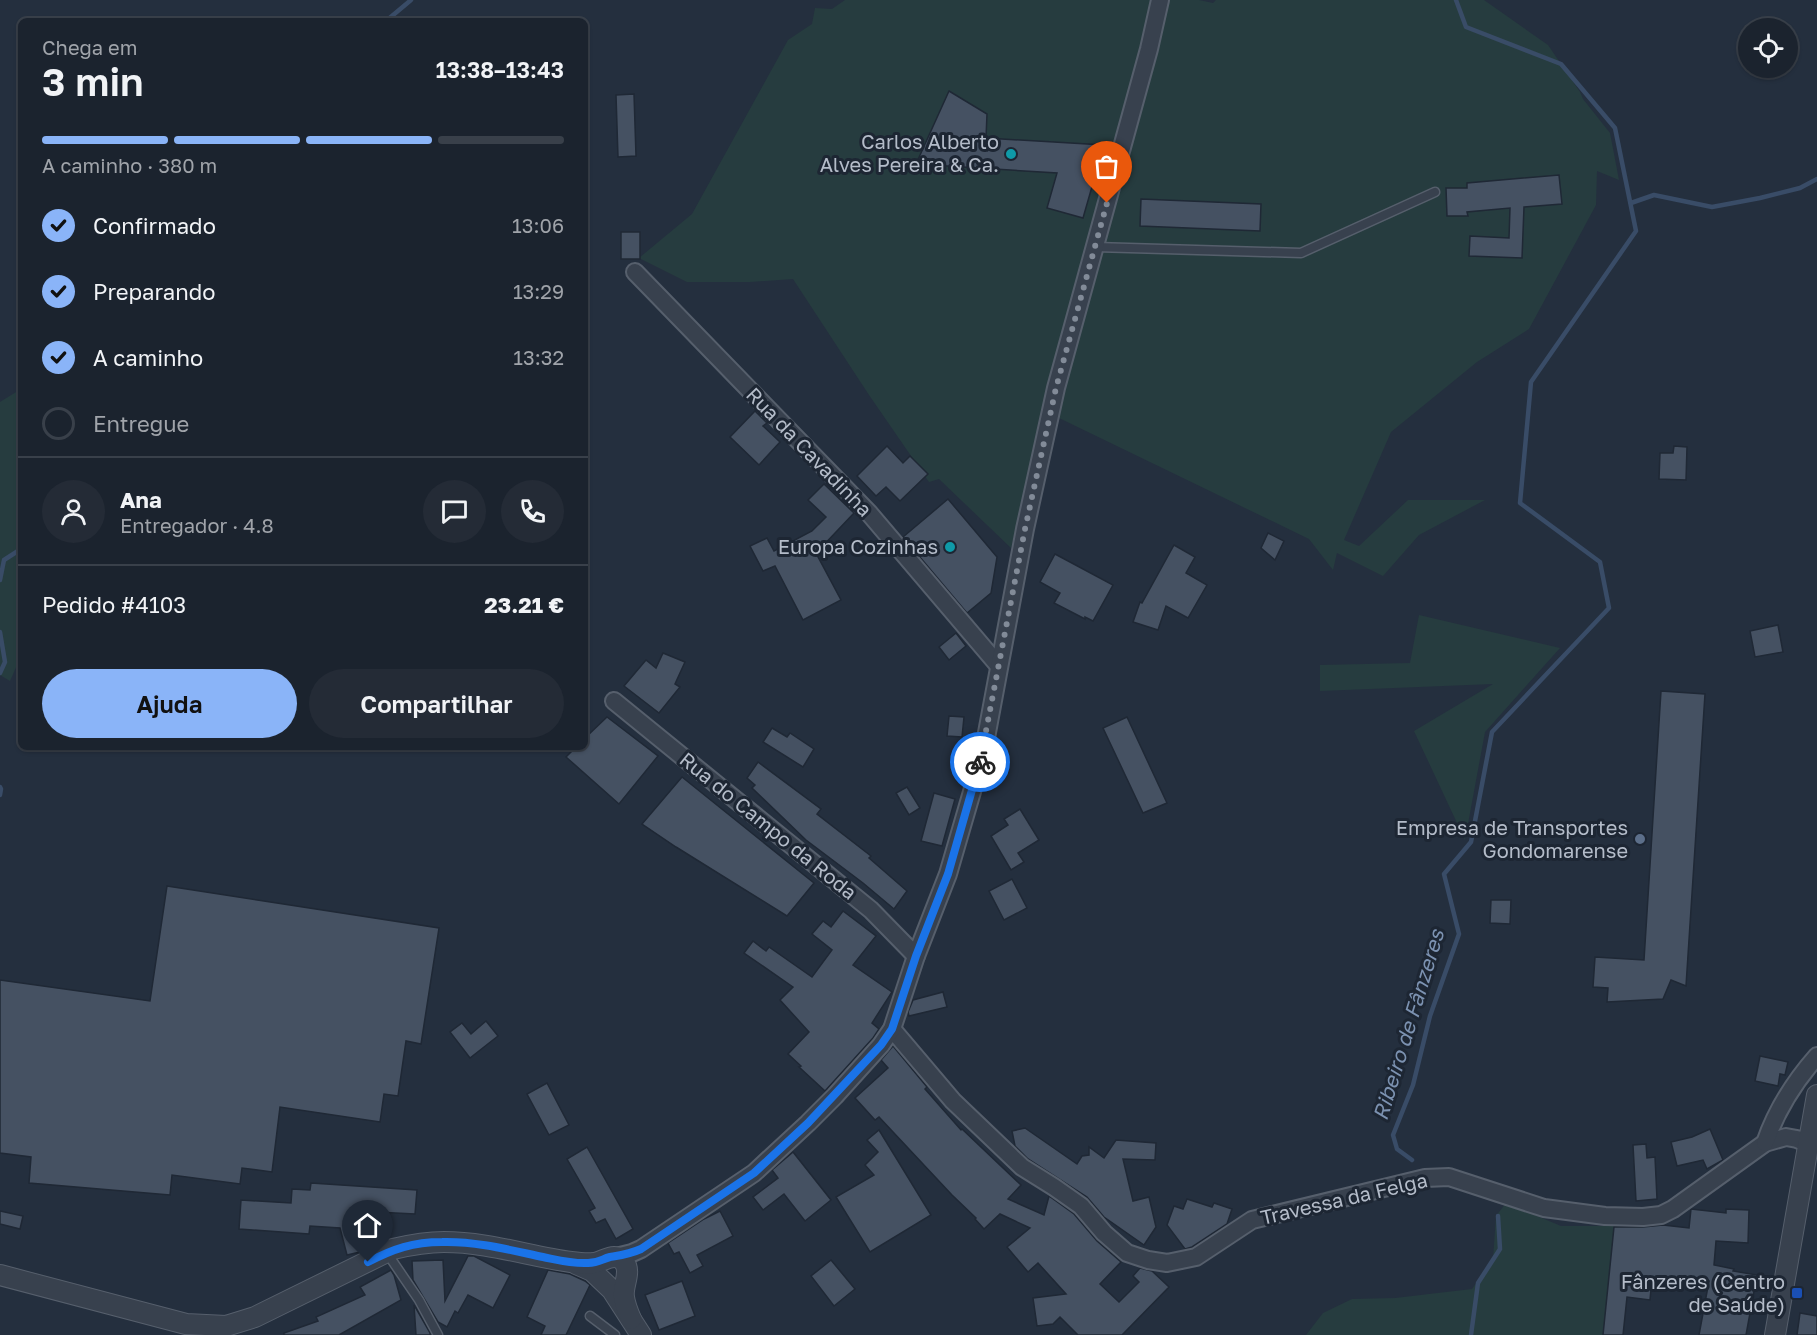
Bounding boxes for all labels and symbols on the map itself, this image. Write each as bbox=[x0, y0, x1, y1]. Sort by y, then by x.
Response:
place label: Carlos Alberto Alves Pereira & Ca. bbox=[820, 129, 999, 176]
pin bbox=[1081, 141, 1132, 203]
marker: Carlos Alberto Alves Pereira & Ca. bbox=[1004, 147, 1018, 161]
street label: Rua da Cavadinha bbox=[742, 382, 877, 521]
place label: Europa Cozinhas bbox=[778, 534, 938, 558]
marker: Europa Cozinhas bbox=[943, 540, 957, 554]
courier bbox=[950, 732, 1010, 792]
street label: Rua do Campo da Roda bbox=[675, 747, 862, 904]
place label: Empresa de Transportes Gondomarense bbox=[1396, 815, 1628, 862]
marker: Empresa de Transportes Gondomarense bbox=[1633, 832, 1647, 846]
water label: Ribeiro de Fânzeres bbox=[1367, 925, 1450, 1123]
street label: Travessa da Felga bbox=[1258, 1167, 1430, 1229]
pin bbox=[342, 1200, 393, 1262]
place label: Fânzeres (Centro de Saúde) bbox=[1621, 1269, 1785, 1316]
marker: Fânzeres (Centro de Saúde) bbox=[1790, 1286, 1804, 1300]

